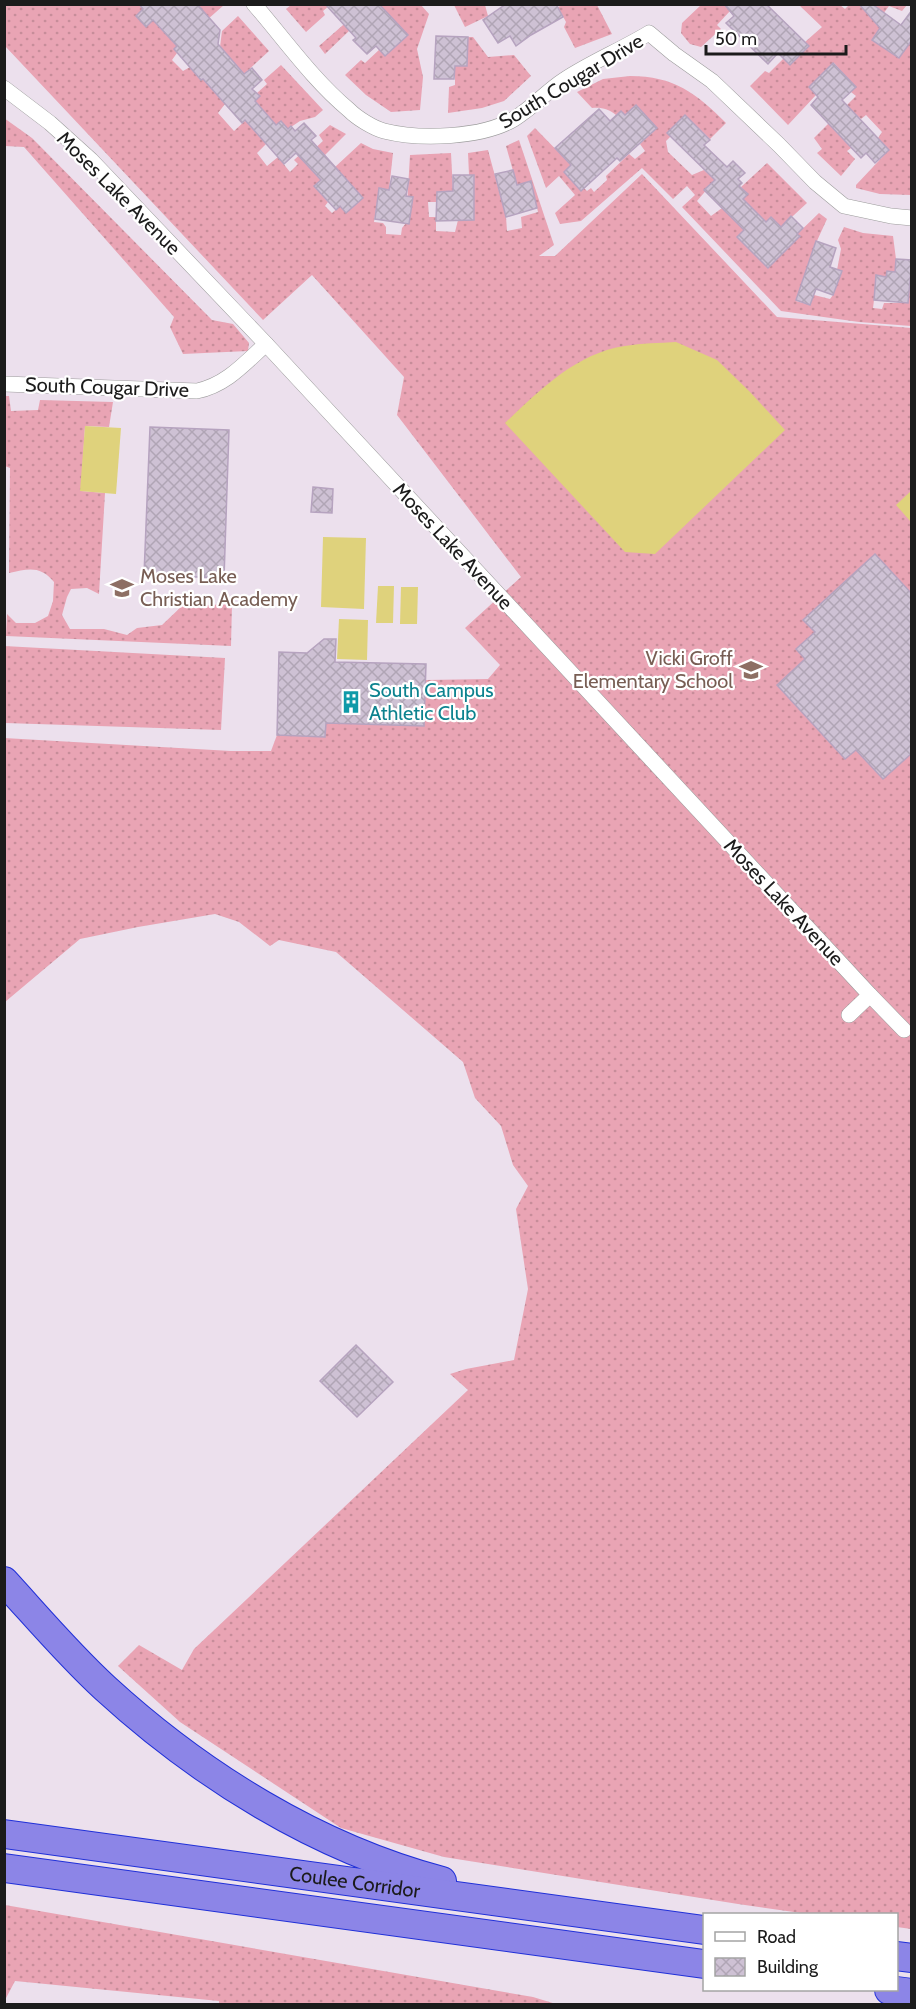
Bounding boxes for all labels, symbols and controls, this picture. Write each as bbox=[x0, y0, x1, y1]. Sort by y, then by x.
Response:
scale bar bbox=[706, 18, 846, 56]
street label: South Cougar Drive bbox=[495, 28, 647, 134]
text: 50 m bbox=[715, 28, 757, 50]
street label: Moses Lake Avenue bbox=[52, 126, 186, 260]
street label: South Cougar Drive bbox=[25, 372, 189, 402]
street label: Moses Lake Avenue bbox=[388, 478, 518, 614]
place label: Moses Lake Christian Academy bbox=[140, 564, 298, 611]
school or university icon: Moses Lake Christian Academy bbox=[109, 575, 135, 601]
place label: Vicki Groff Elementary School bbox=[573, 646, 733, 693]
school or university icon: Vicki Groff Elementary School bbox=[738, 657, 764, 683]
place label: South Campus Athletic Club bbox=[369, 678, 494, 725]
building icon: South Campus Athletic Club bbox=[338, 689, 364, 715]
street label: Moses Lake Avenue bbox=[719, 834, 849, 970]
street label: Coulee Corridor bbox=[288, 1861, 422, 1903]
legend bbox=[703, 1913, 898, 1991]
text: Road bbox=[757, 1926, 796, 1948]
text: Building bbox=[757, 1956, 819, 1978]

